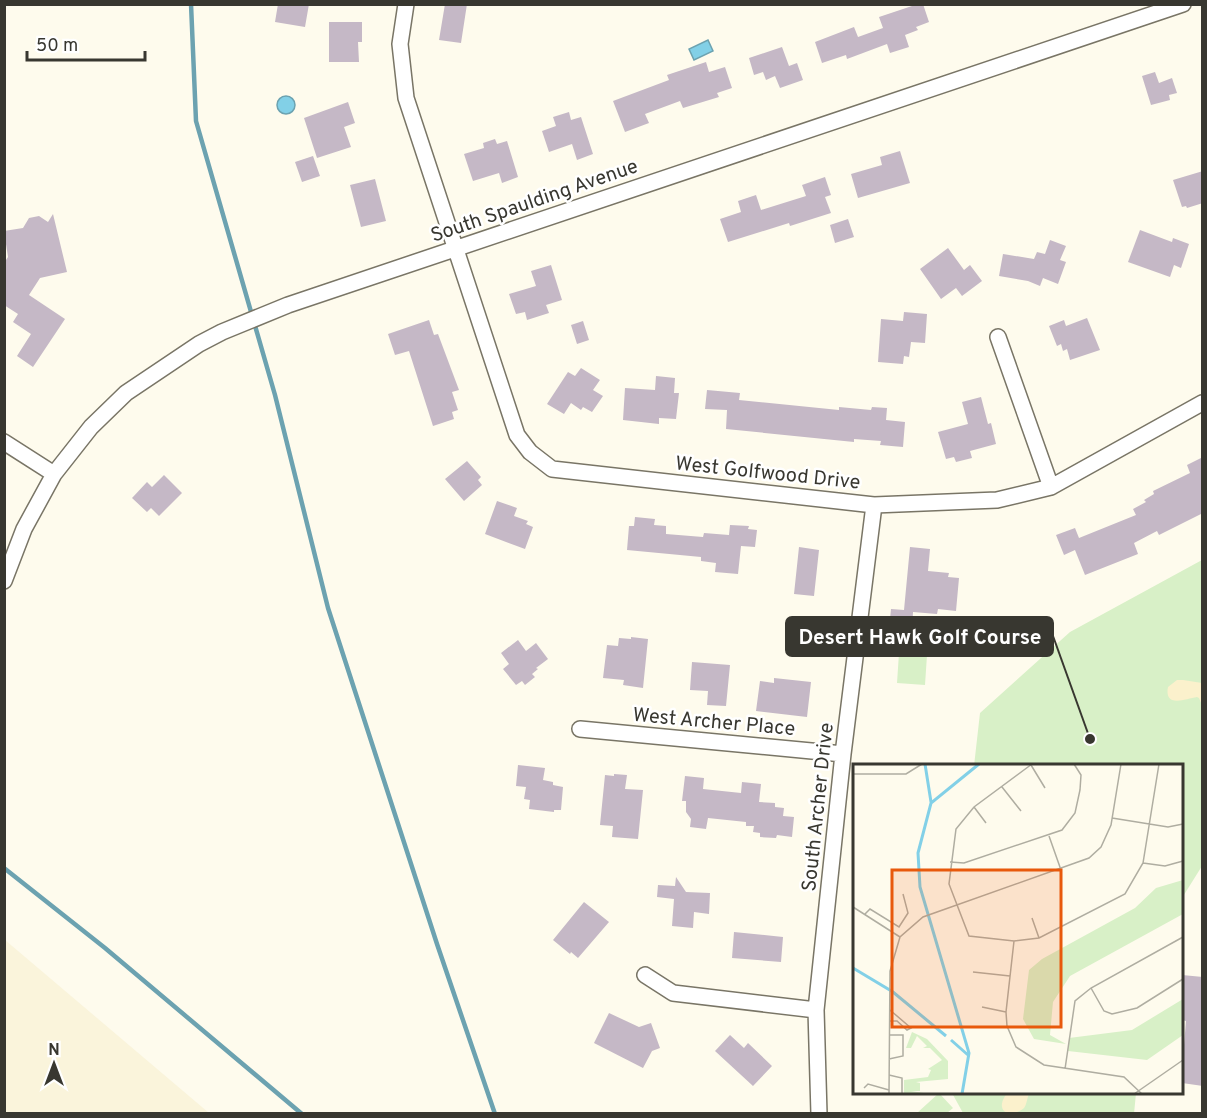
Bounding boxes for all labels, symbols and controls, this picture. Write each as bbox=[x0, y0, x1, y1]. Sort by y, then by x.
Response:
scale bar bbox=[27, 24, 146, 62]
text: 50 m bbox=[36, 35, 78, 58]
street label: South Spaulding Avenue bbox=[428, 154, 642, 250]
street label: West Golfwood Drive bbox=[674, 451, 862, 497]
callout: Desert Hawk Golf Course bbox=[786, 617, 1053, 656]
text: Desert Hawk Golf Course bbox=[798, 625, 1042, 652]
street label: West Archer Place bbox=[631, 703, 796, 743]
street label: South Archer Drive bbox=[797, 722, 841, 893]
inset map bbox=[853, 764, 1183, 1094]
north arrow bbox=[24, 1034, 84, 1094]
text: N bbox=[48, 1041, 60, 1061]

